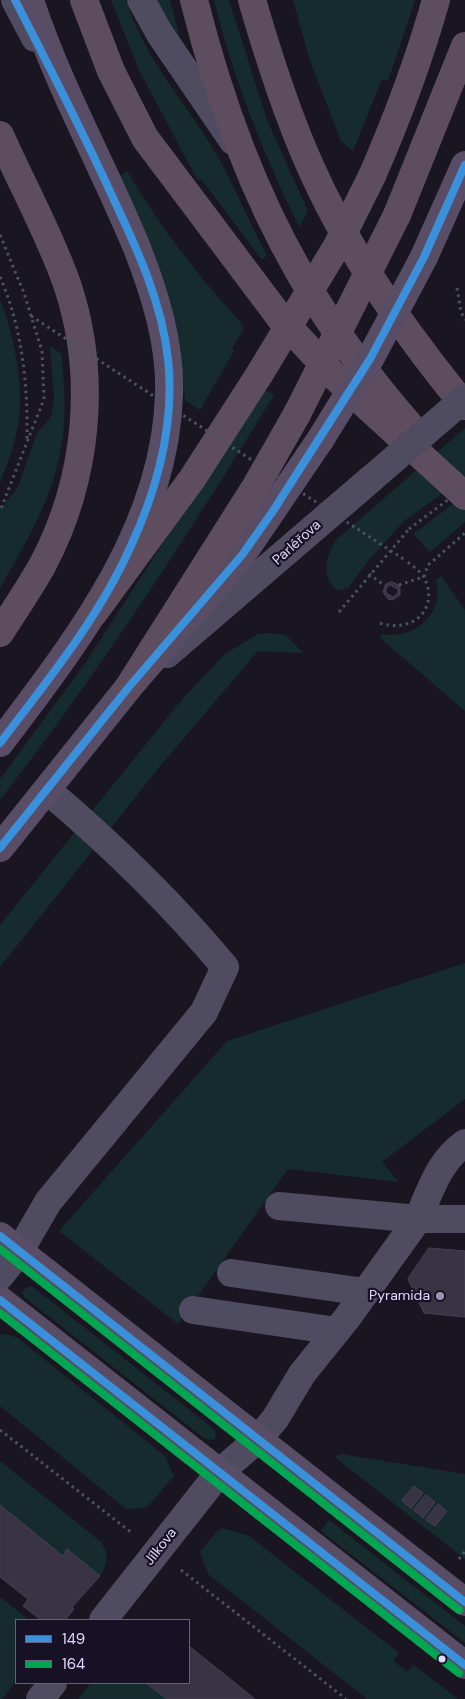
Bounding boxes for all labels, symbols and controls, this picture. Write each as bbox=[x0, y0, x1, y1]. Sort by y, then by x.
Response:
street label: Parléřova bbox=[269, 517, 325, 569]
place label: Pyramida bbox=[369, 1288, 430, 1304]
marker: Pyramida bbox=[434, 1290, 446, 1302]
street label: Jílkova bbox=[141, 1525, 181, 1569]
legend bbox=[15, 1619, 190, 1684]
text: 149 bbox=[62, 1629, 85, 1649]
text: 164 bbox=[62, 1654, 85, 1674]
unlabelled marker bbox=[437, 1654, 447, 1664]

